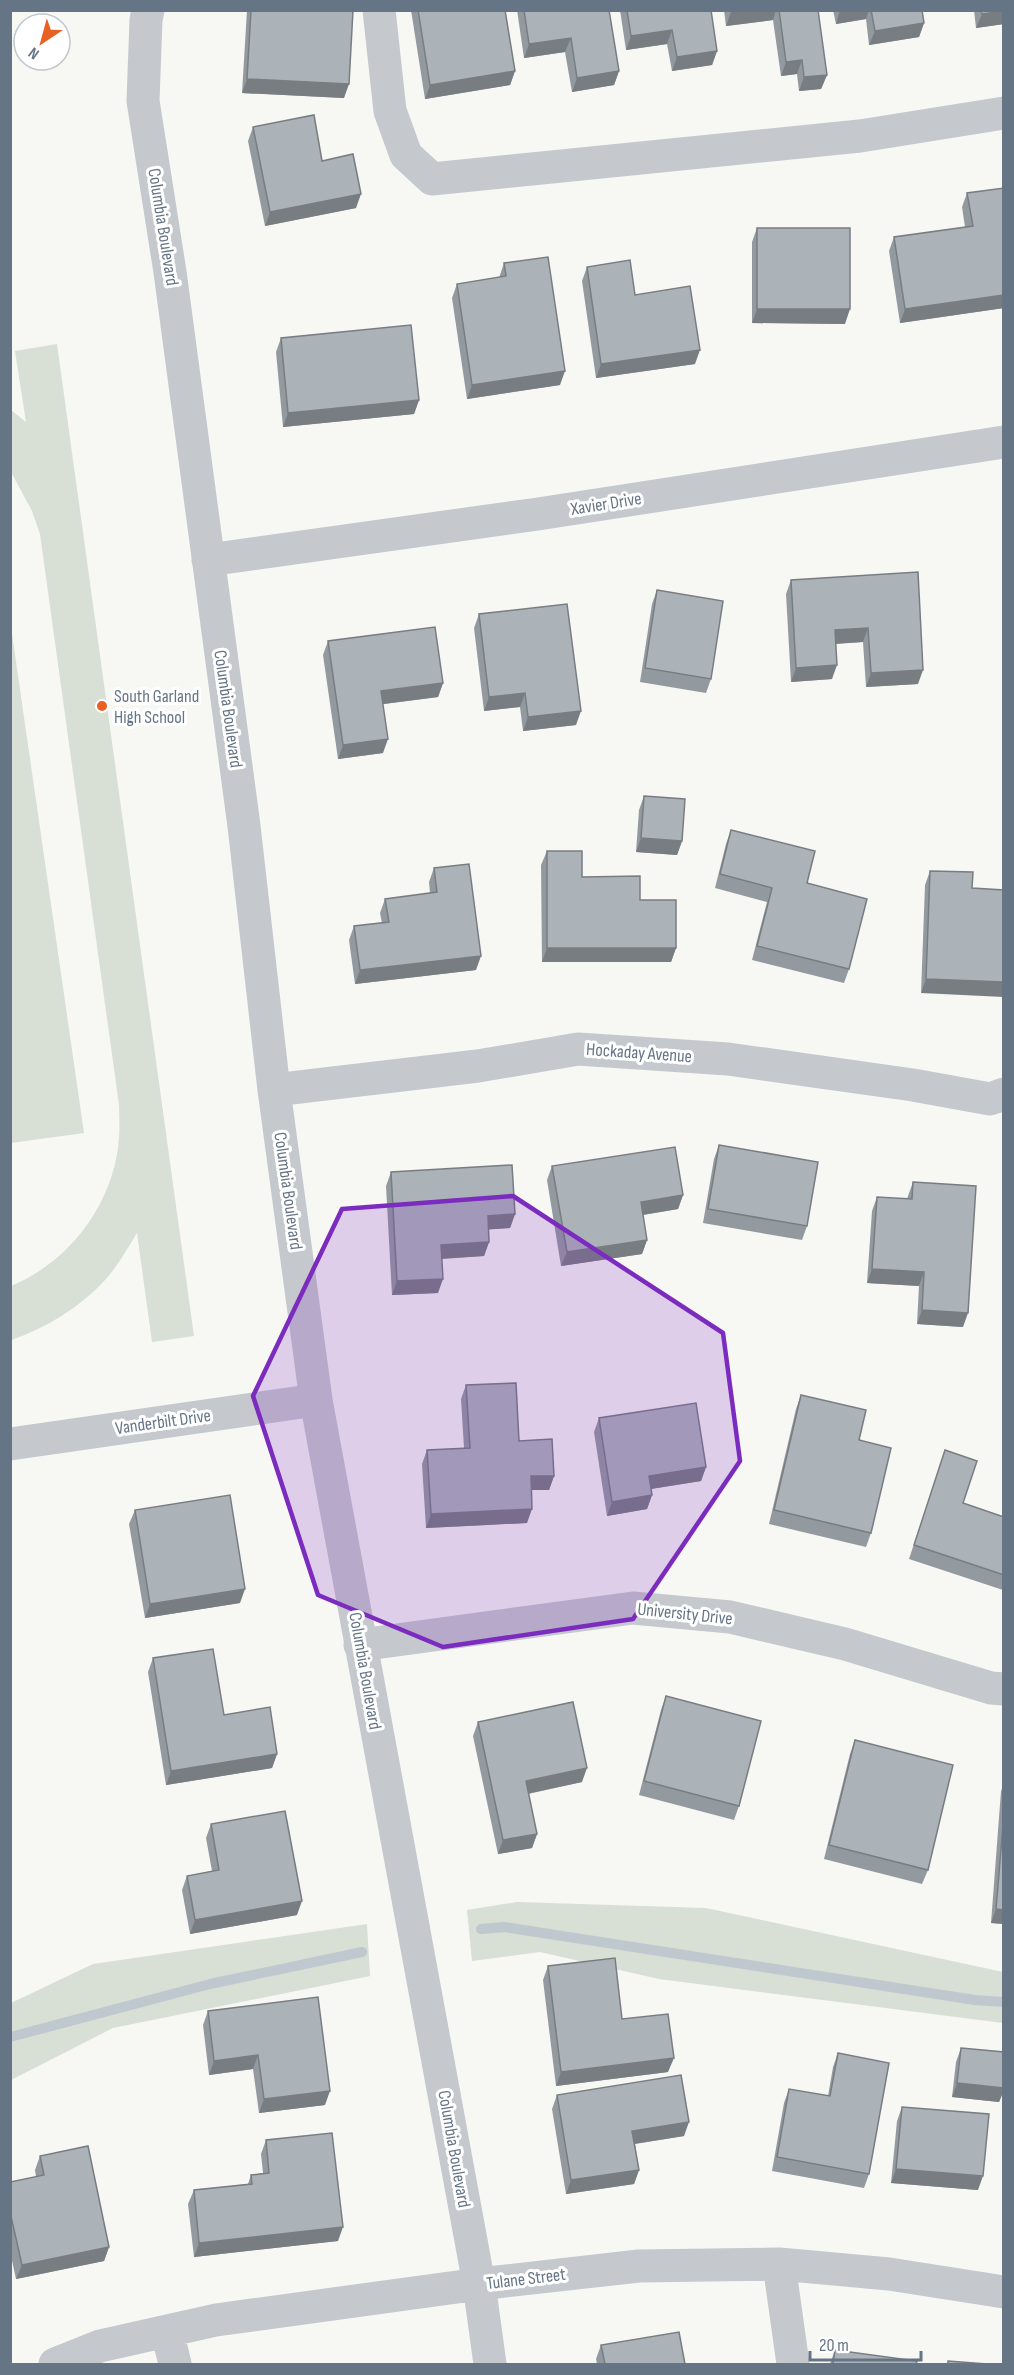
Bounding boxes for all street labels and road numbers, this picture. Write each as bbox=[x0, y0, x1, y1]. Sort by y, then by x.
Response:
street label: Columbia Boulevard bbox=[143, 167, 183, 287]
street label: Xavier Drive bbox=[568, 488, 643, 520]
street label: Columbia Boulevard bbox=[209, 649, 247, 769]
street label: Hockaday Avenue bbox=[586, 1039, 692, 1067]
street label: Columbia Boulevard bbox=[269, 1131, 307, 1251]
street label: Vanderbilt Drive bbox=[114, 1405, 212, 1439]
street label: University Drive bbox=[636, 1599, 734, 1629]
street label: Columbia Boulevard bbox=[344, 1611, 386, 1731]
street label: Columbia Boulevard bbox=[433, 2089, 475, 2209]
street label: Tulane Street bbox=[485, 2264, 567, 2294]

